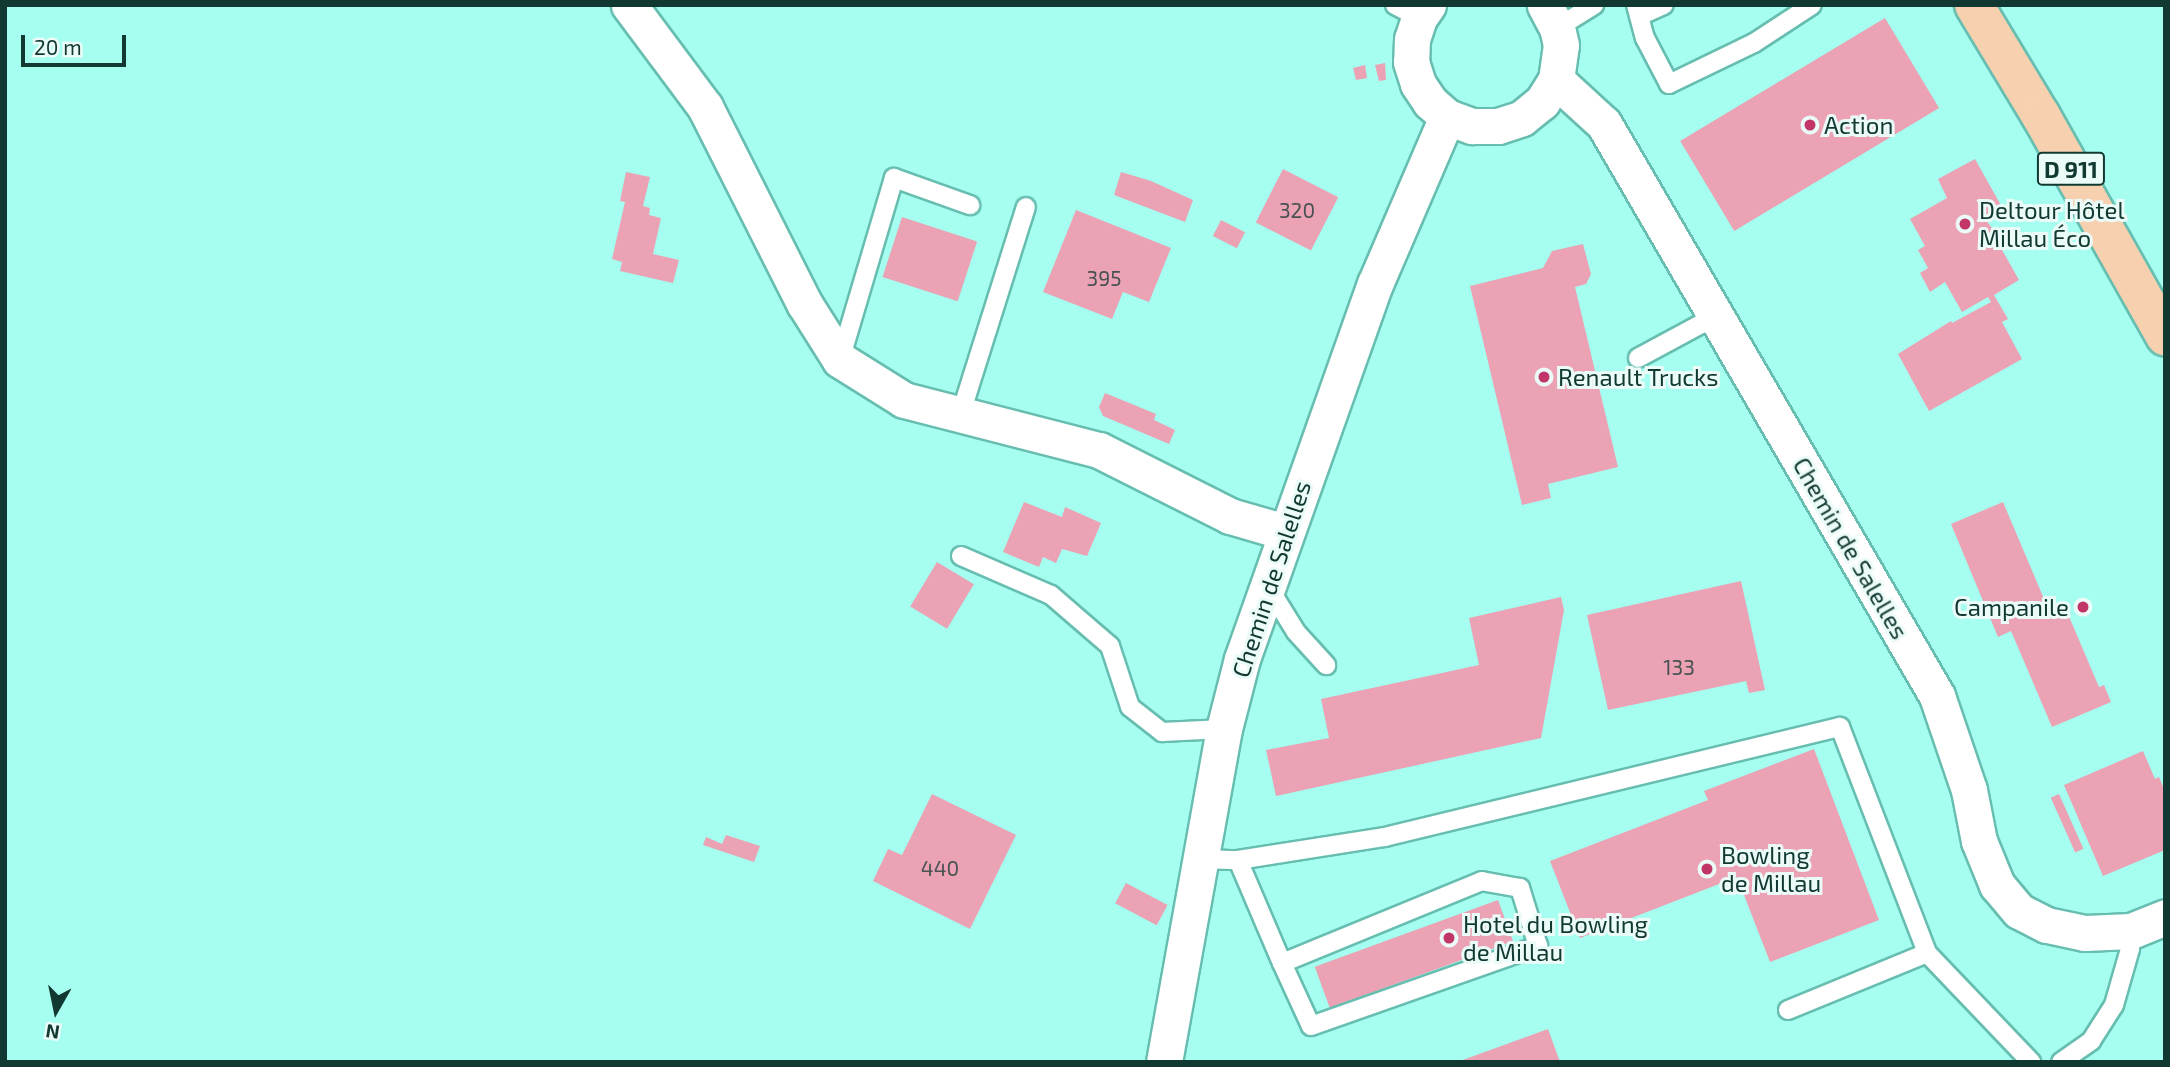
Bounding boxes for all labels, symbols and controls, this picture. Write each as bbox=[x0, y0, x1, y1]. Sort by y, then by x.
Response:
scale bar bbox=[24, 21, 130, 65]
text: 20 m bbox=[34, 34, 82, 59]
place label: Action bbox=[1824, 111, 1893, 139]
marker: Action bbox=[1802, 117, 1818, 133]
road number: D 911 bbox=[2036, 150, 2106, 188]
place label: Deltour Hôtel Millau Éco bbox=[1979, 196, 2125, 252]
house number: 320 bbox=[1279, 197, 1315, 223]
marker: Deltour Hôtel Millau Éco bbox=[1957, 216, 1973, 232]
house number: 395 bbox=[1087, 265, 1121, 291]
place label: Renault Trucks bbox=[1558, 363, 1719, 391]
marker: Renault Trucks bbox=[1536, 369, 1552, 385]
street label: Chemin de Salelles bbox=[1787, 452, 1915, 644]
street label: Chemin de Salelles bbox=[1226, 477, 1316, 681]
place label: Campanile bbox=[1954, 593, 2069, 621]
marker: Campanile bbox=[2075, 599, 2091, 615]
house number: 133 bbox=[1663, 654, 1695, 680]
place label: Bowling de Millau bbox=[1721, 841, 1821, 897]
house number: 440 bbox=[921, 855, 959, 881]
marker: Bowling de Millau bbox=[1699, 861, 1715, 877]
place label: Hotel du Bowling de Millau bbox=[1463, 910, 1649, 966]
marker: Hotel du Bowling de Millau bbox=[1441, 930, 1457, 946]
north arrow bbox=[21, 976, 91, 1046]
text: N bbox=[44, 1020, 61, 1045]

